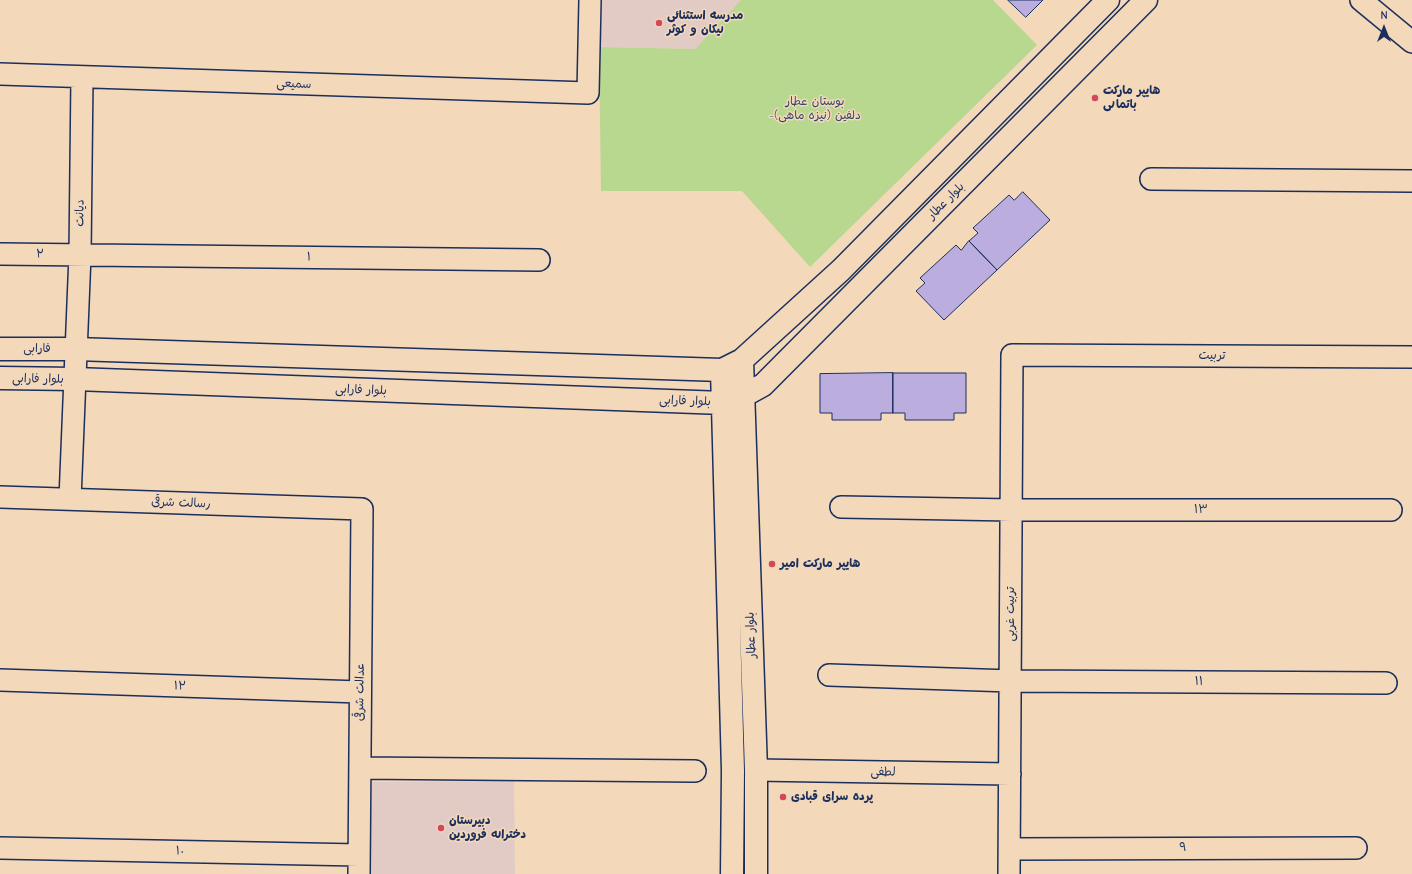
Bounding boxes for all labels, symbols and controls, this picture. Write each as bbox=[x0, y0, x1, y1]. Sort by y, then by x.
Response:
north arrow bbox=[1364, 8, 1404, 48]
place label: مدرسه استثنائی نیکان و کوثر bbox=[667, 9, 743, 37]
text: N bbox=[1380, 9, 1388, 22]
marker: مدرسه استثنائی نیکان و کوثر bbox=[654, 18, 664, 28]
street label: سمیعی bbox=[276, 76, 312, 92]
place label: هایپر مارکت باتمانی bbox=[1103, 84, 1160, 112]
marker: هایپر مارکت باتمانی bbox=[1090, 93, 1100, 103]
park label: بوستان عطار -دلفین (نیزه ماهی) bbox=[769, 95, 861, 123]
street label: بلوار عطار bbox=[924, 179, 968, 223]
street label: دیانت bbox=[73, 199, 87, 227]
street label: ۲ bbox=[36, 247, 44, 261]
street label: ۱ bbox=[307, 250, 311, 264]
street label: فارابی bbox=[23, 342, 51, 356]
street label: تربیت bbox=[1198, 349, 1226, 363]
street label: بلوار فارابی bbox=[12, 371, 64, 387]
street label: بلوار فارابی bbox=[335, 382, 387, 398]
street label: بلوار فارابی bbox=[659, 393, 711, 409]
street label: رسالت شرقی bbox=[151, 495, 211, 511]
street label: ۱۳ bbox=[1194, 503, 1208, 517]
place label: هایپر مارکت امیر bbox=[780, 557, 860, 571]
marker: هایپر مارکت امیر bbox=[767, 559, 777, 569]
street label: تربیت غربی bbox=[1004, 587, 1018, 641]
street label: بلوار عطار bbox=[743, 612, 759, 658]
street label: عدالت شرقی bbox=[352, 663, 368, 721]
street label: ۱۱ bbox=[1195, 675, 1203, 689]
street label: ۱۲ bbox=[174, 679, 186, 693]
street label: لطفی bbox=[870, 765, 896, 779]
place label: پرده سرای قبادی bbox=[791, 790, 873, 804]
marker: پرده سرای قبادی bbox=[778, 792, 788, 802]
place label: دبیرستان دخترانه فروردین bbox=[449, 814, 526, 842]
marker: دبیرستان دخترانه فروردین bbox=[436, 823, 446, 833]
street label: ۹ bbox=[1179, 841, 1187, 855]
street label: ۱۰ bbox=[176, 844, 184, 858]

